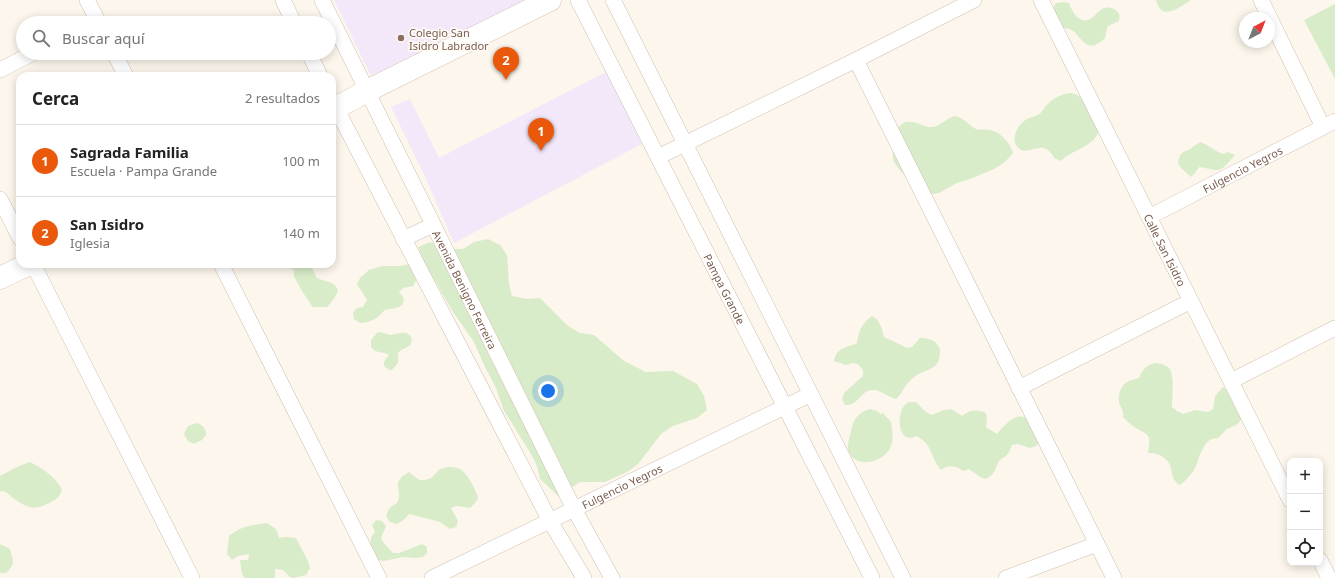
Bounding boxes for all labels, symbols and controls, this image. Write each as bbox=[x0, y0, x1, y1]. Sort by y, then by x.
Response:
north arrow bbox=[1239, 12, 1275, 48]
search box bbox=[16, 16, 336, 60]
place label: Colegio San Isidro Labrador bbox=[409, 25, 489, 53]
icon: search bbox=[30, 27, 52, 49]
text: Buscar aquí bbox=[62, 28, 145, 48]
marker: Colegio San Isidro Labrador bbox=[396, 33, 406, 43]
pin: 2 bbox=[493, 47, 519, 80]
text: Cerca bbox=[32, 87, 79, 110]
text: 2 resultados bbox=[245, 89, 320, 107]
pin: 1 bbox=[528, 118, 554, 151]
text: Sagrada Familia bbox=[70, 142, 189, 162]
street label: Fulgencio Yegros bbox=[1200, 142, 1285, 196]
text: 1 bbox=[41, 152, 49, 170]
text: 100 m bbox=[282, 152, 320, 170]
text: Escuela · Pampa Grande bbox=[70, 162, 217, 180]
street label: Calle San Isidro bbox=[1141, 211, 1190, 289]
text: San Isidro bbox=[70, 214, 144, 234]
text: 2 bbox=[41, 224, 49, 242]
text: 140 m bbox=[282, 224, 320, 242]
street label: Avenida Benigno Ferreira bbox=[430, 228, 501, 351]
text: Iglesia bbox=[70, 234, 110, 252]
street label: Pampa Grande bbox=[701, 251, 749, 327]
your location bbox=[538, 381, 558, 401]
map controls bbox=[1287, 458, 1323, 566]
button: + bbox=[1287, 458, 1323, 494]
street label: Fulgencio Yegros bbox=[579, 460, 665, 512]
button: − bbox=[1287, 494, 1323, 530]
button: locate bbox=[1287, 530, 1323, 566]

